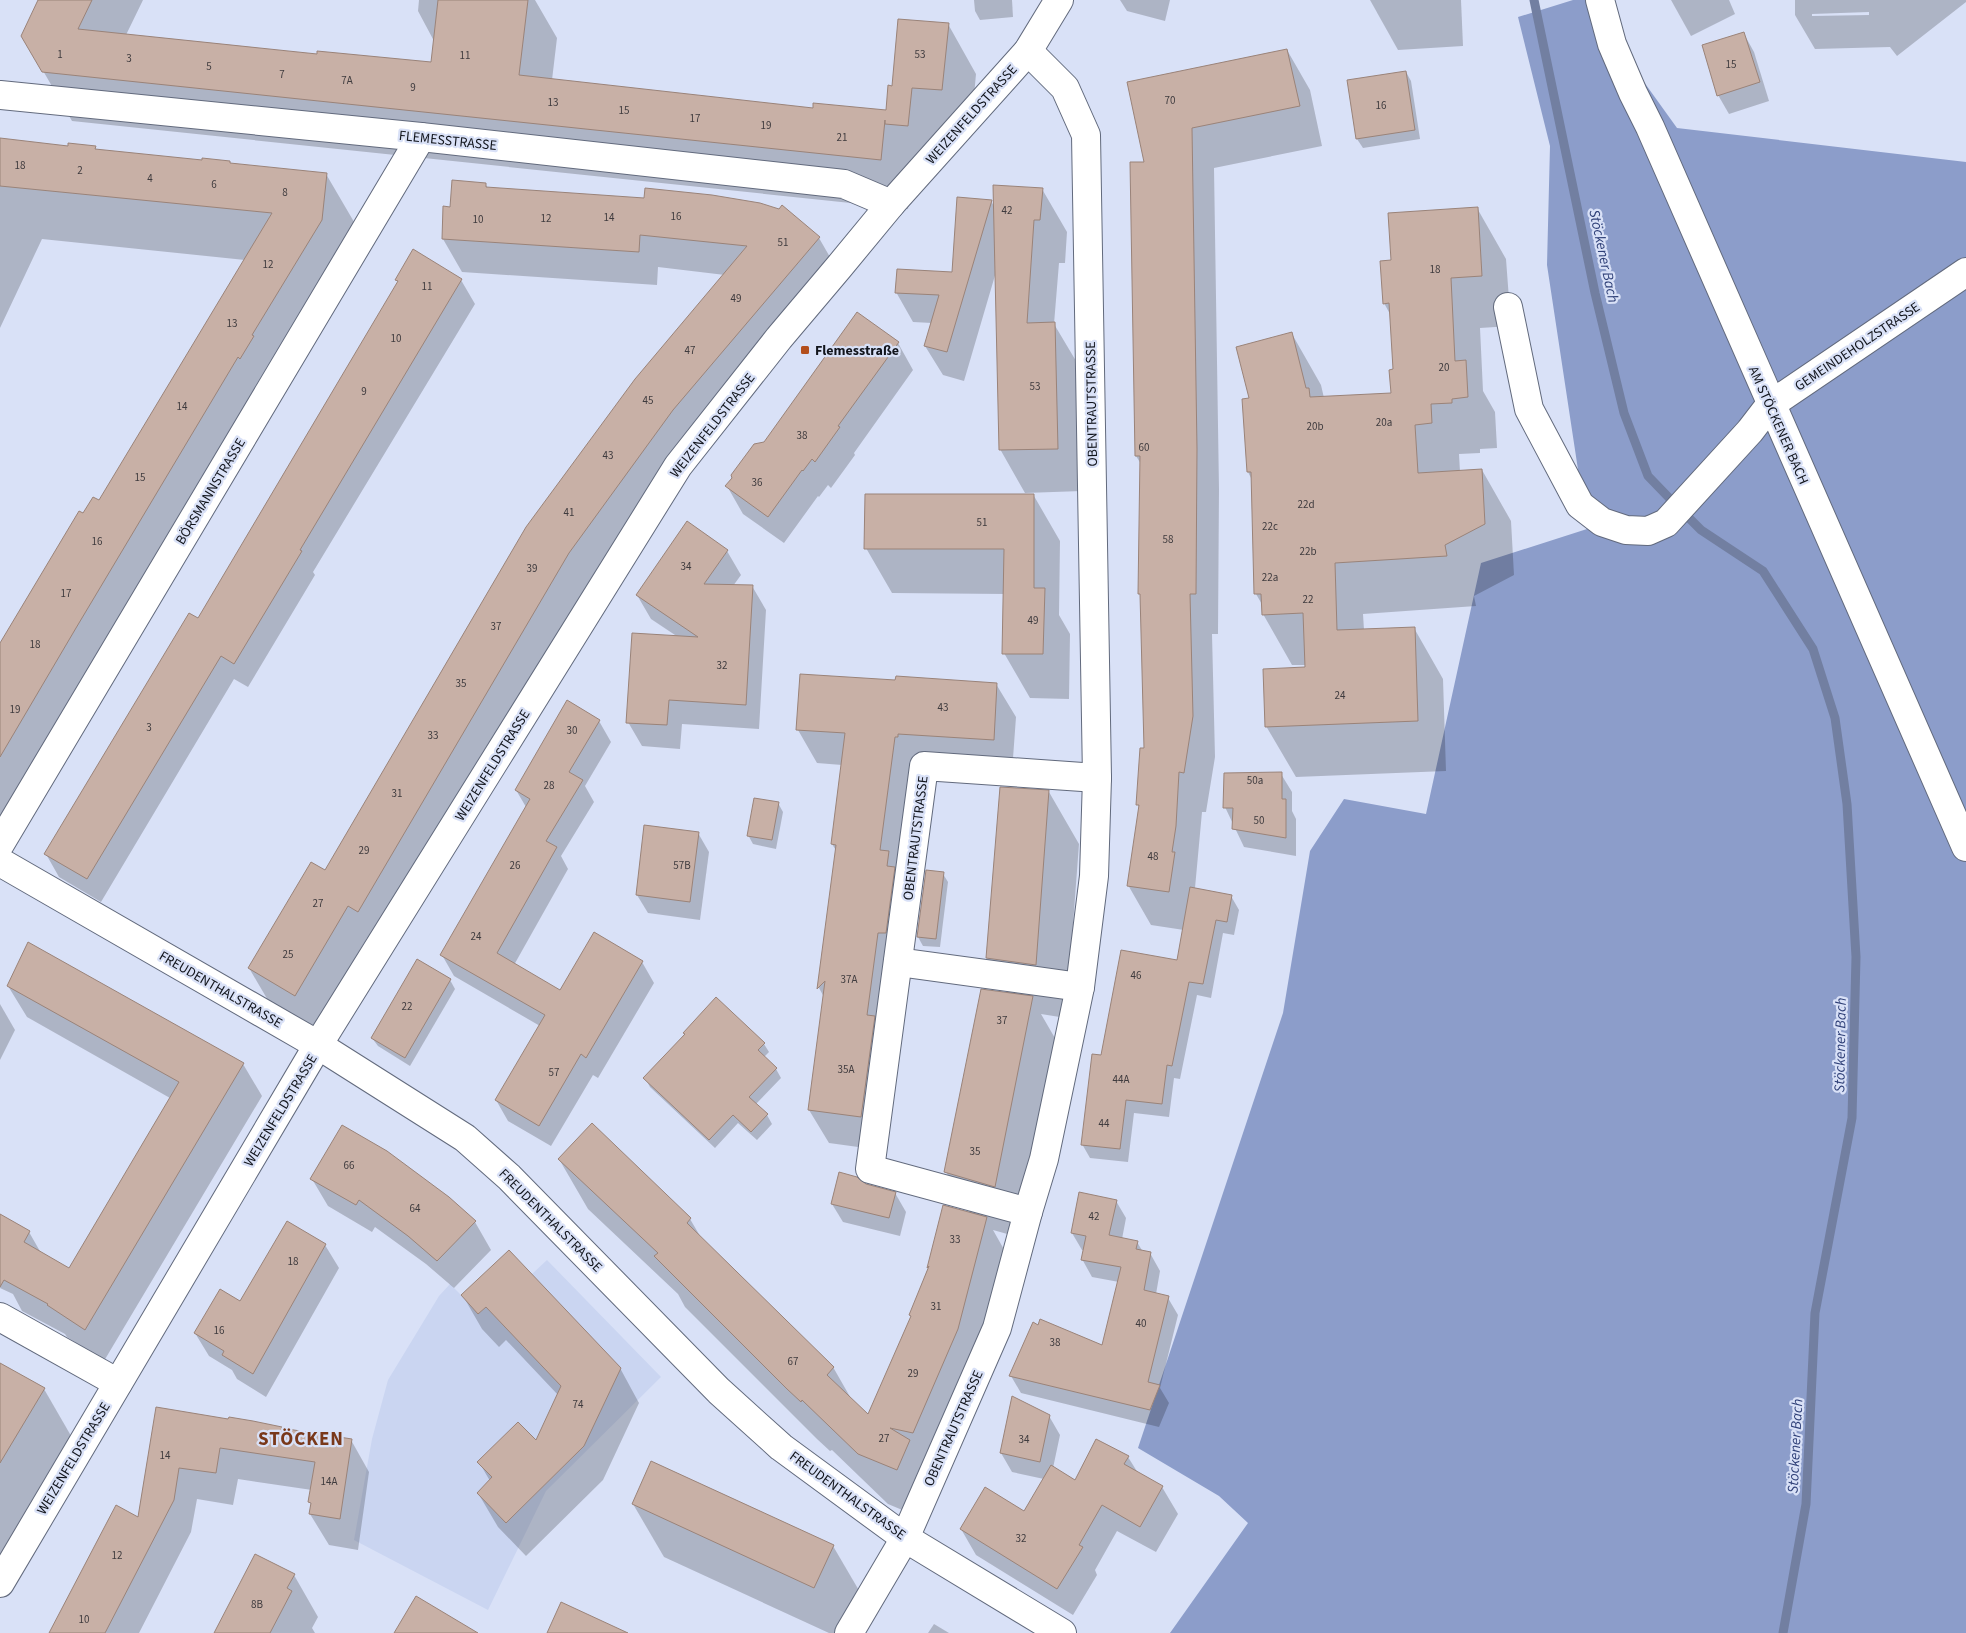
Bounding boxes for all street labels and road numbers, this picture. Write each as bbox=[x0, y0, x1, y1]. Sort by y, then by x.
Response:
street label: WEIZENFELDSTRASSE bbox=[921, 60, 1022, 169]
street label: FLEMESSTRASSE bbox=[398, 126, 498, 156]
street label: GEMEINDEHOLZSTRASSE bbox=[1791, 297, 1924, 396]
street label: OBENTRAUTSTRASSE bbox=[1081, 341, 1103, 467]
street label: AM STÖCKENER BACH bbox=[1743, 363, 1813, 488]
street label: WEIZENFELDSTRASSE bbox=[665, 369, 760, 482]
street label: BÖRSMANNSTRASSE bbox=[171, 434, 251, 549]
street label: WEIZENFELDSTRASSE bbox=[450, 706, 535, 825]
street label: OBENTRAUTSTRASSE bbox=[898, 775, 934, 901]
street label: FREUDENTHALSTRASSE bbox=[155, 946, 286, 1033]
street label: WEIZENFELDSTRASSE bbox=[239, 1050, 322, 1171]
street label: FREUDENTHALSTRASSE bbox=[494, 1164, 607, 1277]
street label: OBENTRAUTSTRASSE bbox=[919, 1367, 988, 1490]
street label: WEIZENFELDSTRASSE bbox=[32, 1398, 115, 1519]
street label: FREUDENTHALSTRASSE bbox=[785, 1447, 910, 1545]

